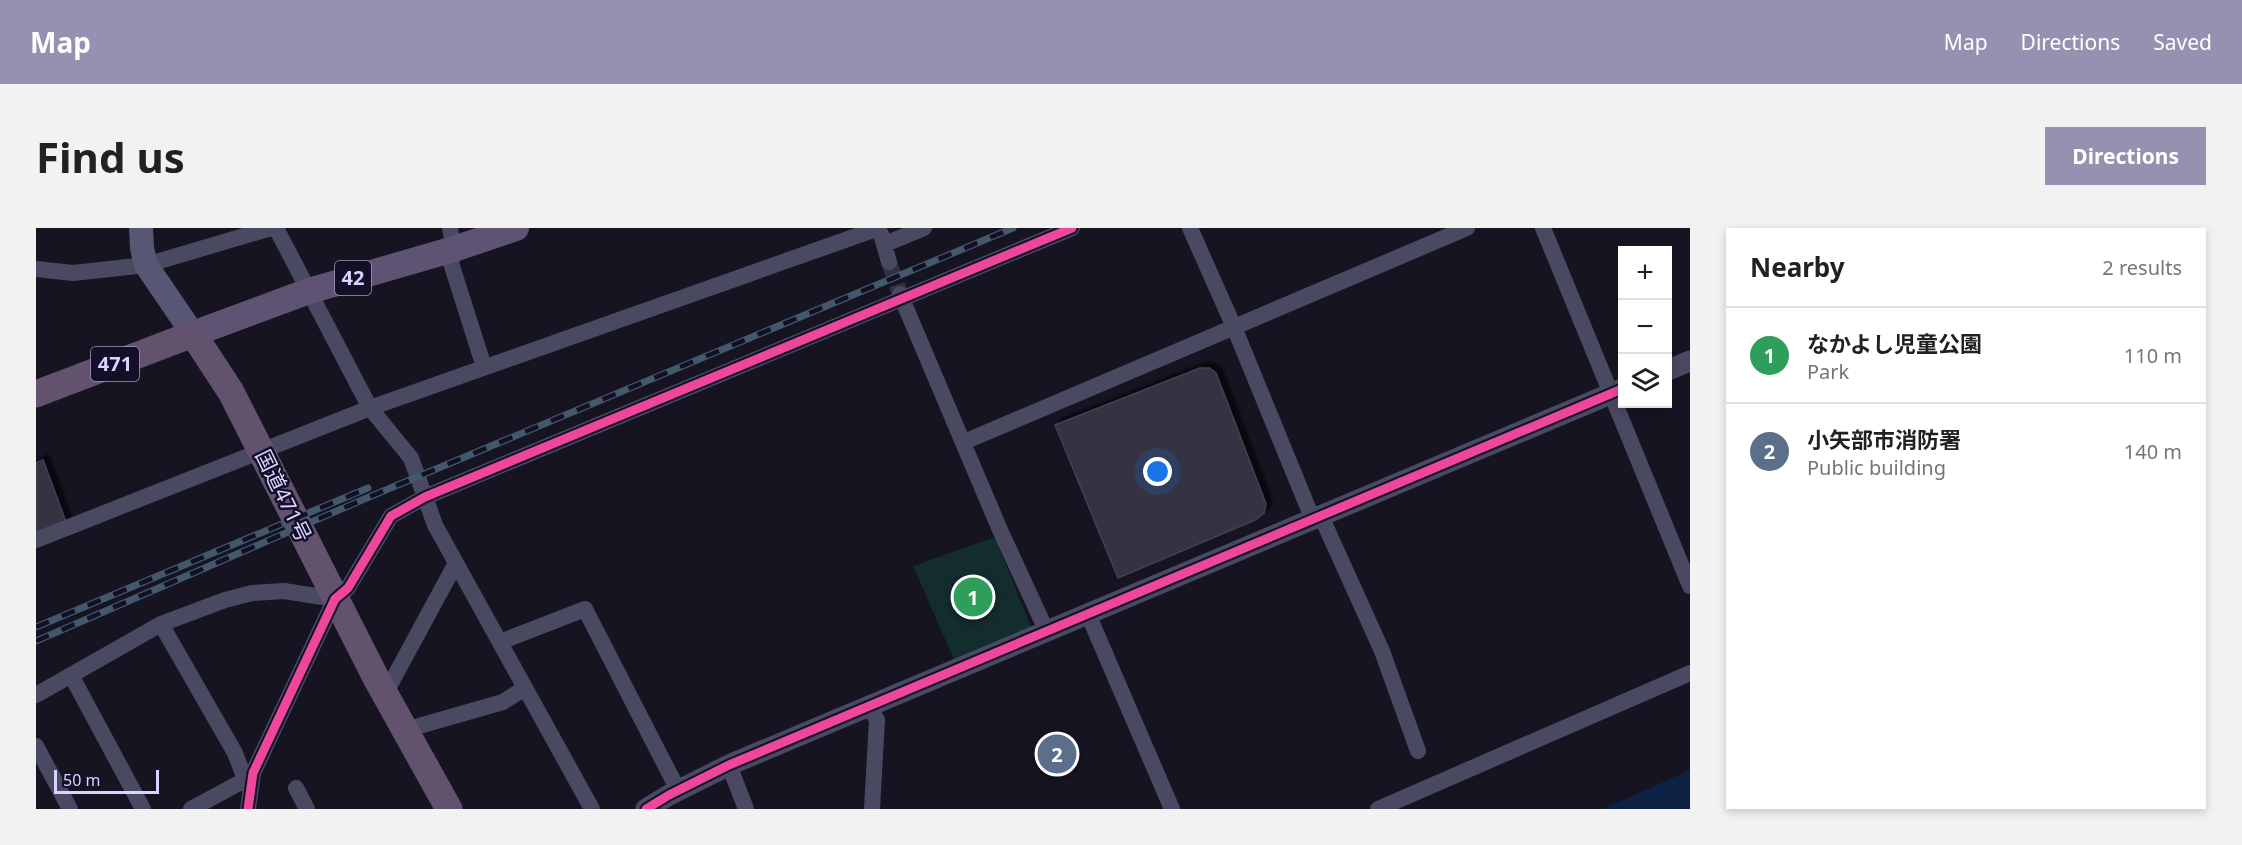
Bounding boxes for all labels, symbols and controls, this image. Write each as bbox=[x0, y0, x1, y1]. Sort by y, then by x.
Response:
text: Map bbox=[30, 23, 91, 61]
text: Map bbox=[1944, 28, 1988, 56]
text: Directions bbox=[2021, 28, 2120, 56]
text: Saved bbox=[2153, 28, 2212, 56]
button: Directions bbox=[2045, 127, 2206, 185]
text: Find us bbox=[36, 128, 185, 185]
map controls bbox=[1618, 246, 1672, 408]
button: + bbox=[1618, 246, 1672, 300]
text: Nearby bbox=[1750, 249, 1845, 285]
text: 2 results bbox=[2102, 254, 2182, 281]
road number: 42 bbox=[335, 261, 371, 295]
button: − bbox=[1618, 300, 1672, 354]
text: なかよし児童公園 bbox=[1807, 328, 1982, 358]
text: 1 bbox=[1764, 342, 1775, 369]
text: 110 m bbox=[2124, 342, 2182, 369]
road number: 471 bbox=[91, 347, 139, 381]
button: layers bbox=[1618, 354, 1672, 408]
text: Park bbox=[1807, 358, 1849, 385]
text: 小矢部市消防署 bbox=[1807, 424, 1961, 454]
text: 2 bbox=[1764, 438, 1775, 465]
text: 140 m bbox=[2124, 438, 2182, 465]
street label: 国道471号 bbox=[250, 445, 318, 546]
text: Public building bbox=[1807, 454, 1946, 481]
your location bbox=[1143, 457, 1172, 486]
pin: 1 bbox=[954, 574, 992, 620]
pin: 2 bbox=[1038, 732, 1076, 776]
scale bar bbox=[54, 767, 159, 794]
text: 50 m bbox=[63, 769, 100, 791]

